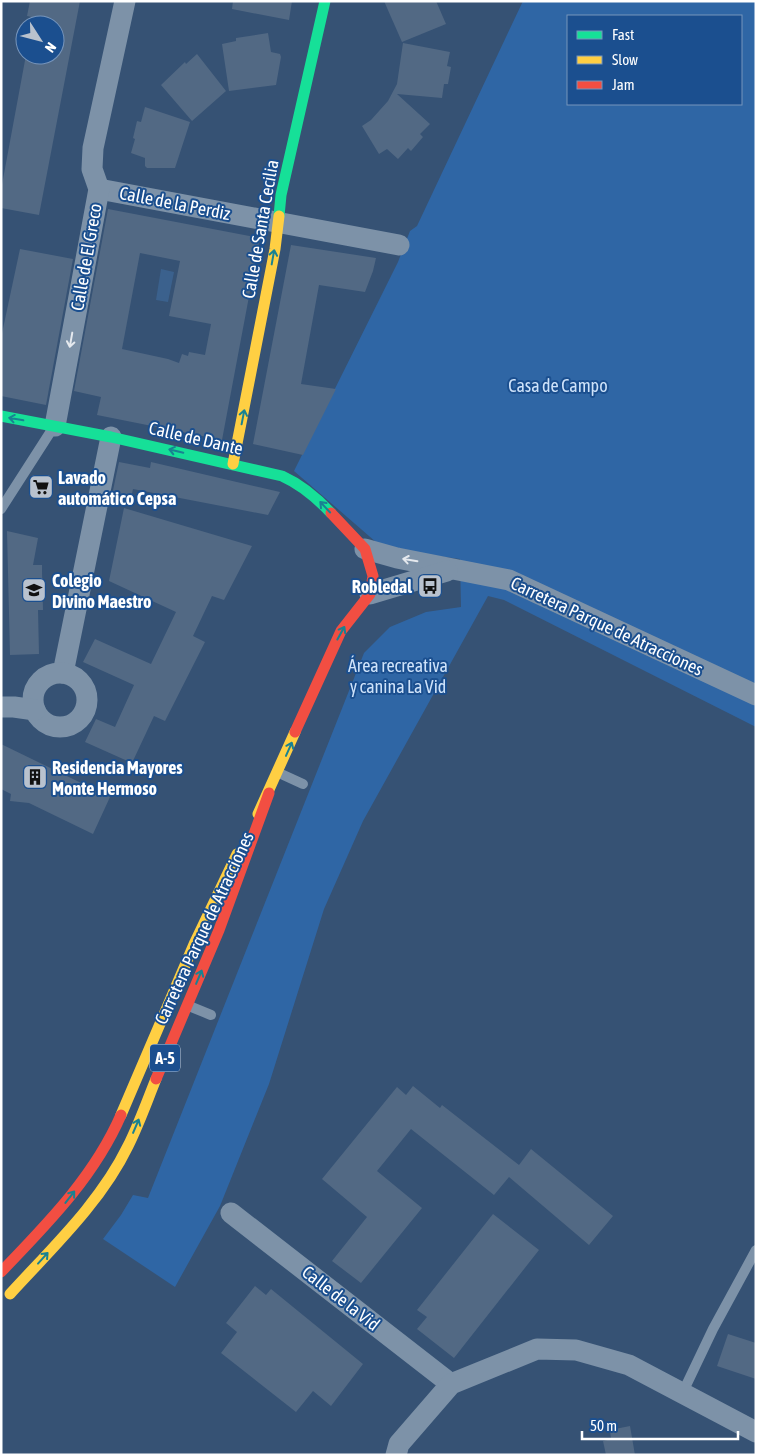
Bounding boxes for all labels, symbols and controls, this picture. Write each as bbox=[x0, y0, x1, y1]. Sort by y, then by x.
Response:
north arrow bbox=[15, 15, 65, 65]
legend bbox=[567, 15, 742, 105]
text: Fast bbox=[612, 26, 634, 43]
text: N bbox=[42, 40, 59, 56]
text: Slow bbox=[612, 51, 638, 68]
text: Jam bbox=[612, 76, 635, 93]
street label: Calle de Santa Cecilia bbox=[237, 158, 283, 300]
street label: Calle de la Perdiz bbox=[118, 182, 233, 224]
street label: Calle de El Greco bbox=[66, 202, 106, 312]
one-way arrow bbox=[269, 249, 278, 265]
one-way arrow bbox=[65, 331, 75, 347]
park label: Casa de Campo bbox=[508, 375, 608, 396]
one-way arrow bbox=[239, 409, 248, 425]
one-way arrow bbox=[9, 413, 25, 423]
street label: Calle de Dante bbox=[147, 417, 245, 459]
one-way arrow bbox=[168, 446, 184, 456]
place label: Lavado automático Cepsa bbox=[58, 467, 176, 509]
supermarket icon: Lavado automático Cepsa bbox=[28, 474, 54, 500]
one-way arrow bbox=[319, 500, 331, 513]
one-way arrow bbox=[402, 555, 418, 565]
place label: Colegio Divino Maestro bbox=[52, 570, 151, 612]
street label: Carretera Parque de Atracciones bbox=[507, 572, 707, 680]
bus stop icon: Robledal bbox=[417, 573, 443, 599]
place label: Robledal bbox=[352, 576, 412, 597]
school or university icon: Colegio Divino Maestro bbox=[21, 577, 47, 603]
one-way arrow bbox=[337, 626, 347, 641]
park label: Área recreativa y canina La Vid bbox=[348, 655, 448, 697]
one-way arrow bbox=[284, 742, 294, 757]
place label: Residencia Mayores Monte Hermoso bbox=[52, 757, 183, 799]
building icon: Residencia Mayores Monte Hermoso bbox=[22, 764, 48, 790]
street label: Carretera Parque de Atracciones bbox=[150, 828, 258, 1028]
one-way arrow bbox=[195, 970, 205, 985]
road number: A-5 bbox=[150, 1044, 180, 1072]
one-way arrow bbox=[132, 1119, 142, 1134]
one-way arrow bbox=[64, 1191, 75, 1204]
one-way arrow bbox=[37, 1252, 49, 1265]
street label: Calle de la Vid bbox=[298, 1261, 384, 1335]
scale bar bbox=[582, 1408, 738, 1440]
text: 50 m bbox=[590, 1417, 617, 1434]

